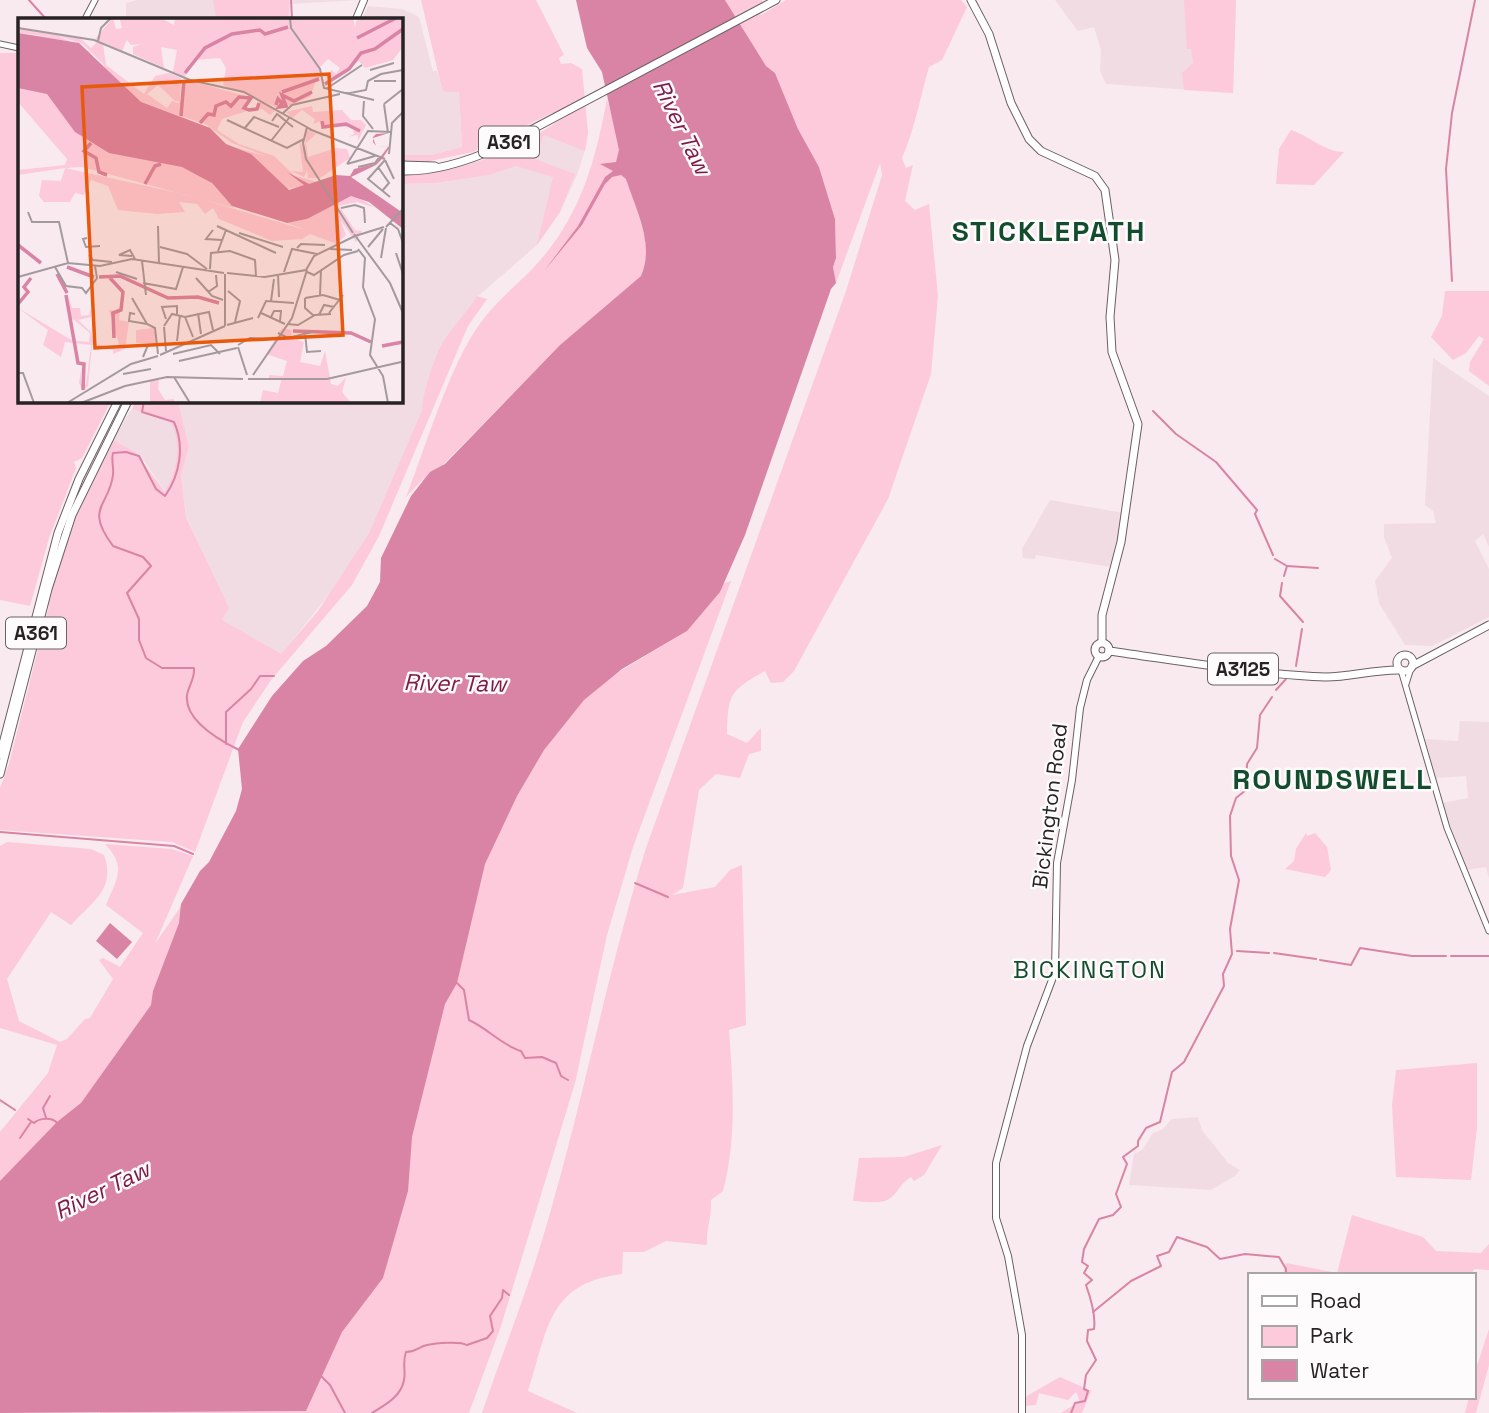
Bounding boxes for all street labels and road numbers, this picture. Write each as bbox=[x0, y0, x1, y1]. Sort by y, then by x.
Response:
road number: A361 bbox=[479, 126, 539, 158]
road number: A361 bbox=[6, 618, 66, 648]
road number: A3125 bbox=[1208, 654, 1278, 684]
street label: Bickington Road bbox=[1026, 722, 1073, 890]

